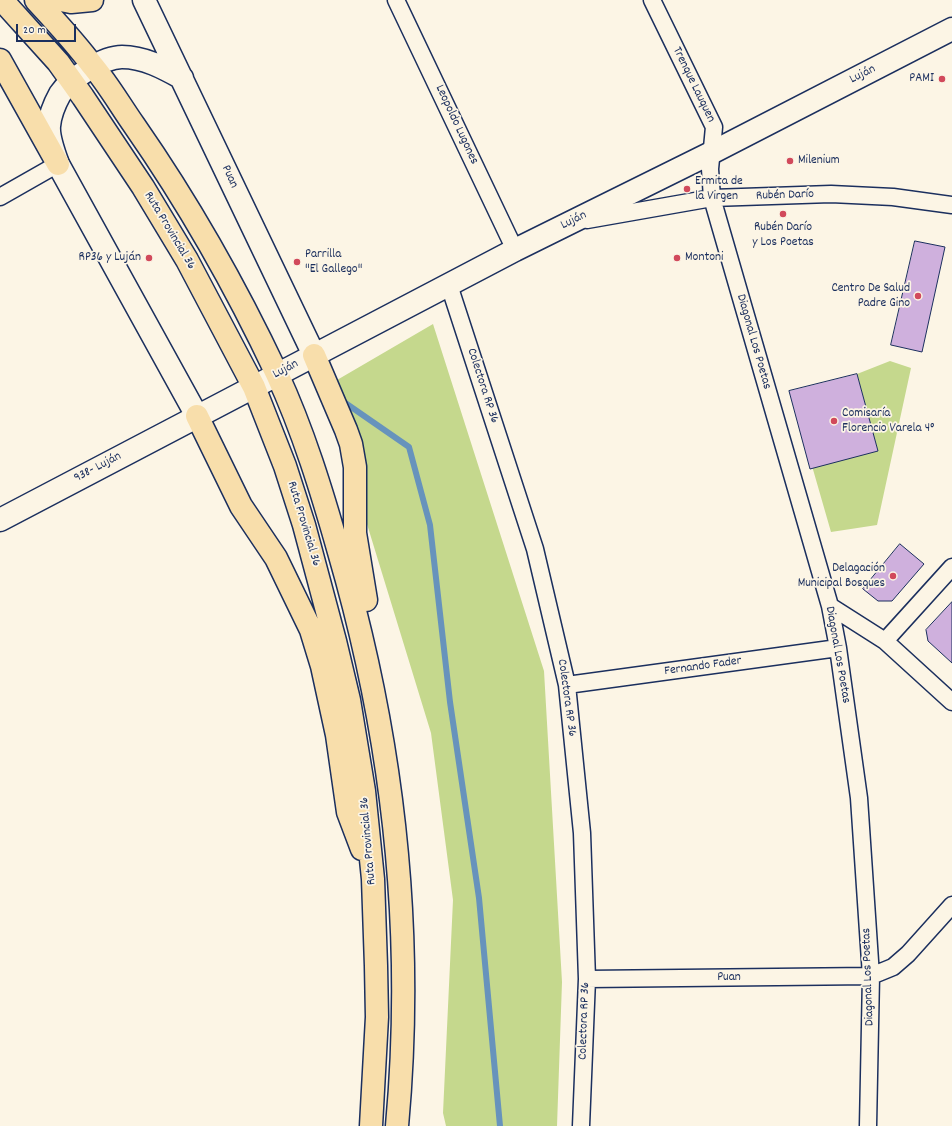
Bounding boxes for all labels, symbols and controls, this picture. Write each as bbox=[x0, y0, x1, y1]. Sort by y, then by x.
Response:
scale bar bbox=[18, 16, 78, 42]
text: 20 m bbox=[23, 22, 46, 39]
street label: Trenque Lauquen bbox=[668, 45, 718, 125]
street label: Luján bbox=[848, 62, 878, 88]
place label: PAMI bbox=[909, 71, 934, 87]
marker: PAMI bbox=[937, 74, 947, 84]
street label: Leopoldo Lugones bbox=[431, 83, 481, 167]
place label: Milenium bbox=[798, 153, 840, 169]
marker: Milenium bbox=[785, 156, 795, 166]
street label: Puan bbox=[217, 163, 241, 191]
place label: Ermita de la Virgen bbox=[695, 174, 743, 205]
marker: Ermita de la Virgen bbox=[682, 184, 692, 194]
street label: Rubén Darío bbox=[756, 187, 814, 205]
street label: Ruta Provincial 36 bbox=[140, 189, 198, 273]
street label: Luján bbox=[559, 208, 589, 234]
marker: Rubén Darío y Los Poetas bbox=[778, 209, 788, 219]
place label: Rubén Darío y Los Poetas bbox=[752, 220, 814, 251]
place label: Parrilla "El Gallego" bbox=[305, 247, 362, 278]
place label: RP36 y Luján bbox=[79, 250, 141, 266]
place label: Montoni bbox=[685, 250, 723, 266]
marker: RP36 y Luján bbox=[144, 253, 154, 263]
marker: Montoni bbox=[672, 253, 682, 263]
marker: Parrilla "El Gallego" bbox=[292, 257, 302, 267]
place label: Centro De Salud Padre Gino bbox=[831, 281, 910, 312]
marker: Centro De Salud Padre Gino bbox=[913, 291, 923, 301]
street label: Diagonal Los Poetas bbox=[732, 293, 774, 391]
street label: Colectora RP 36 bbox=[463, 346, 501, 426]
street label: Luján bbox=[270, 357, 302, 383]
place label: Comisaría Florencio Varela 4° bbox=[842, 406, 934, 437]
marker: Comisaría Florencio Varela 4° bbox=[829, 416, 839, 426]
street label: 938- Luján bbox=[72, 449, 124, 487]
street label: Ruta Provincial 36 bbox=[283, 480, 323, 568]
place label: Delagación Municipal Bosques bbox=[798, 561, 885, 592]
marker: Delagación Municipal Bosques bbox=[888, 571, 898, 581]
street label: Diagonal Los Poetas bbox=[821, 605, 853, 705]
street label: Fernando Fader bbox=[663, 654, 743, 680]
street label: Colectora RP 36 bbox=[553, 658, 579, 738]
street label: Ruta Provincial 36 bbox=[357, 796, 381, 886]
street label: Diagonal Los Poetas bbox=[859, 928, 879, 1026]
street label: Puan bbox=[717, 970, 741, 986]
street label: Colectora RP 36 bbox=[576, 982, 594, 1060]

